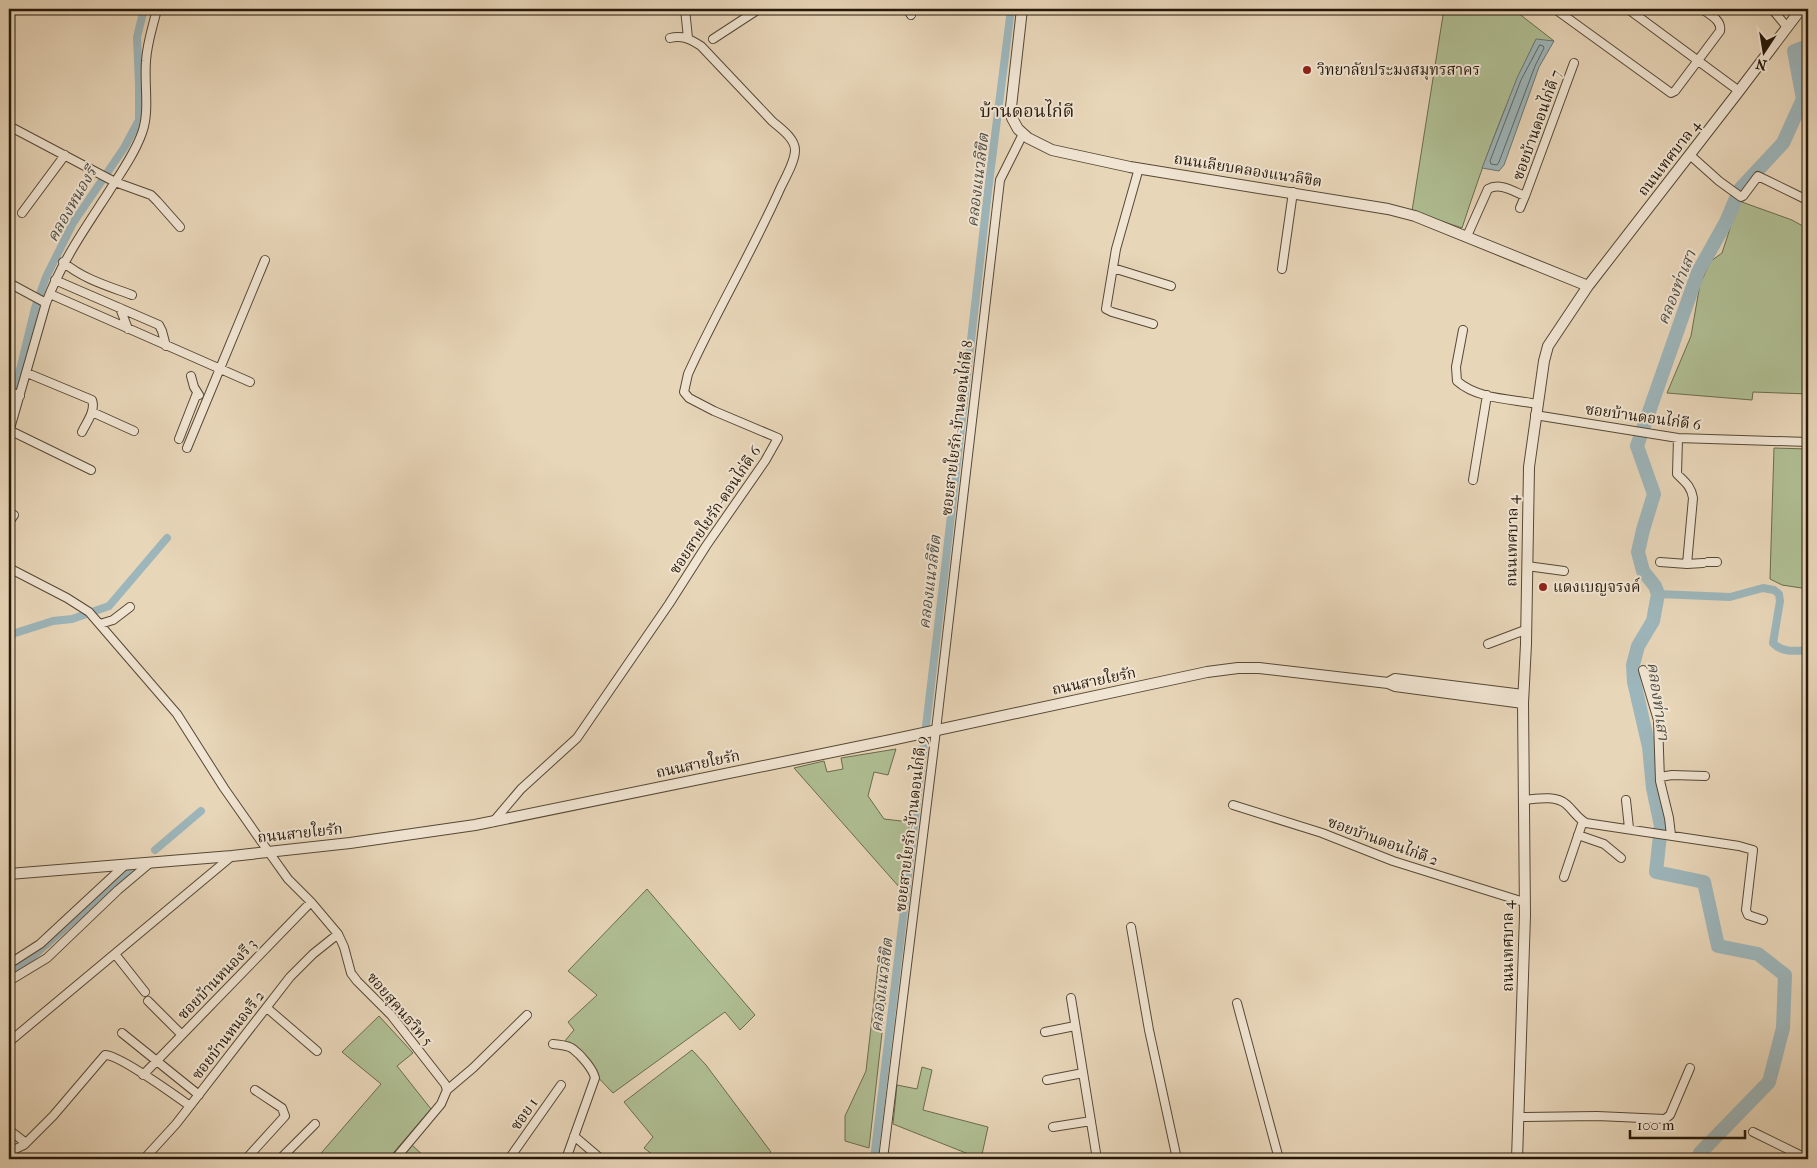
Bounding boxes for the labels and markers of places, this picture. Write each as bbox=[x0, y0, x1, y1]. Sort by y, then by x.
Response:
place label: วิทยาลัยประมงสมุทรสาคร bbox=[1317, 61, 1480, 81]
marker: วิทยาลัยประมงสมุทรสาคร bbox=[1301, 64, 1313, 76]
place label: แดงเบญจรงค์ bbox=[1553, 577, 1641, 596]
marker: แดงเบญจรงค์ bbox=[1537, 581, 1549, 593]

